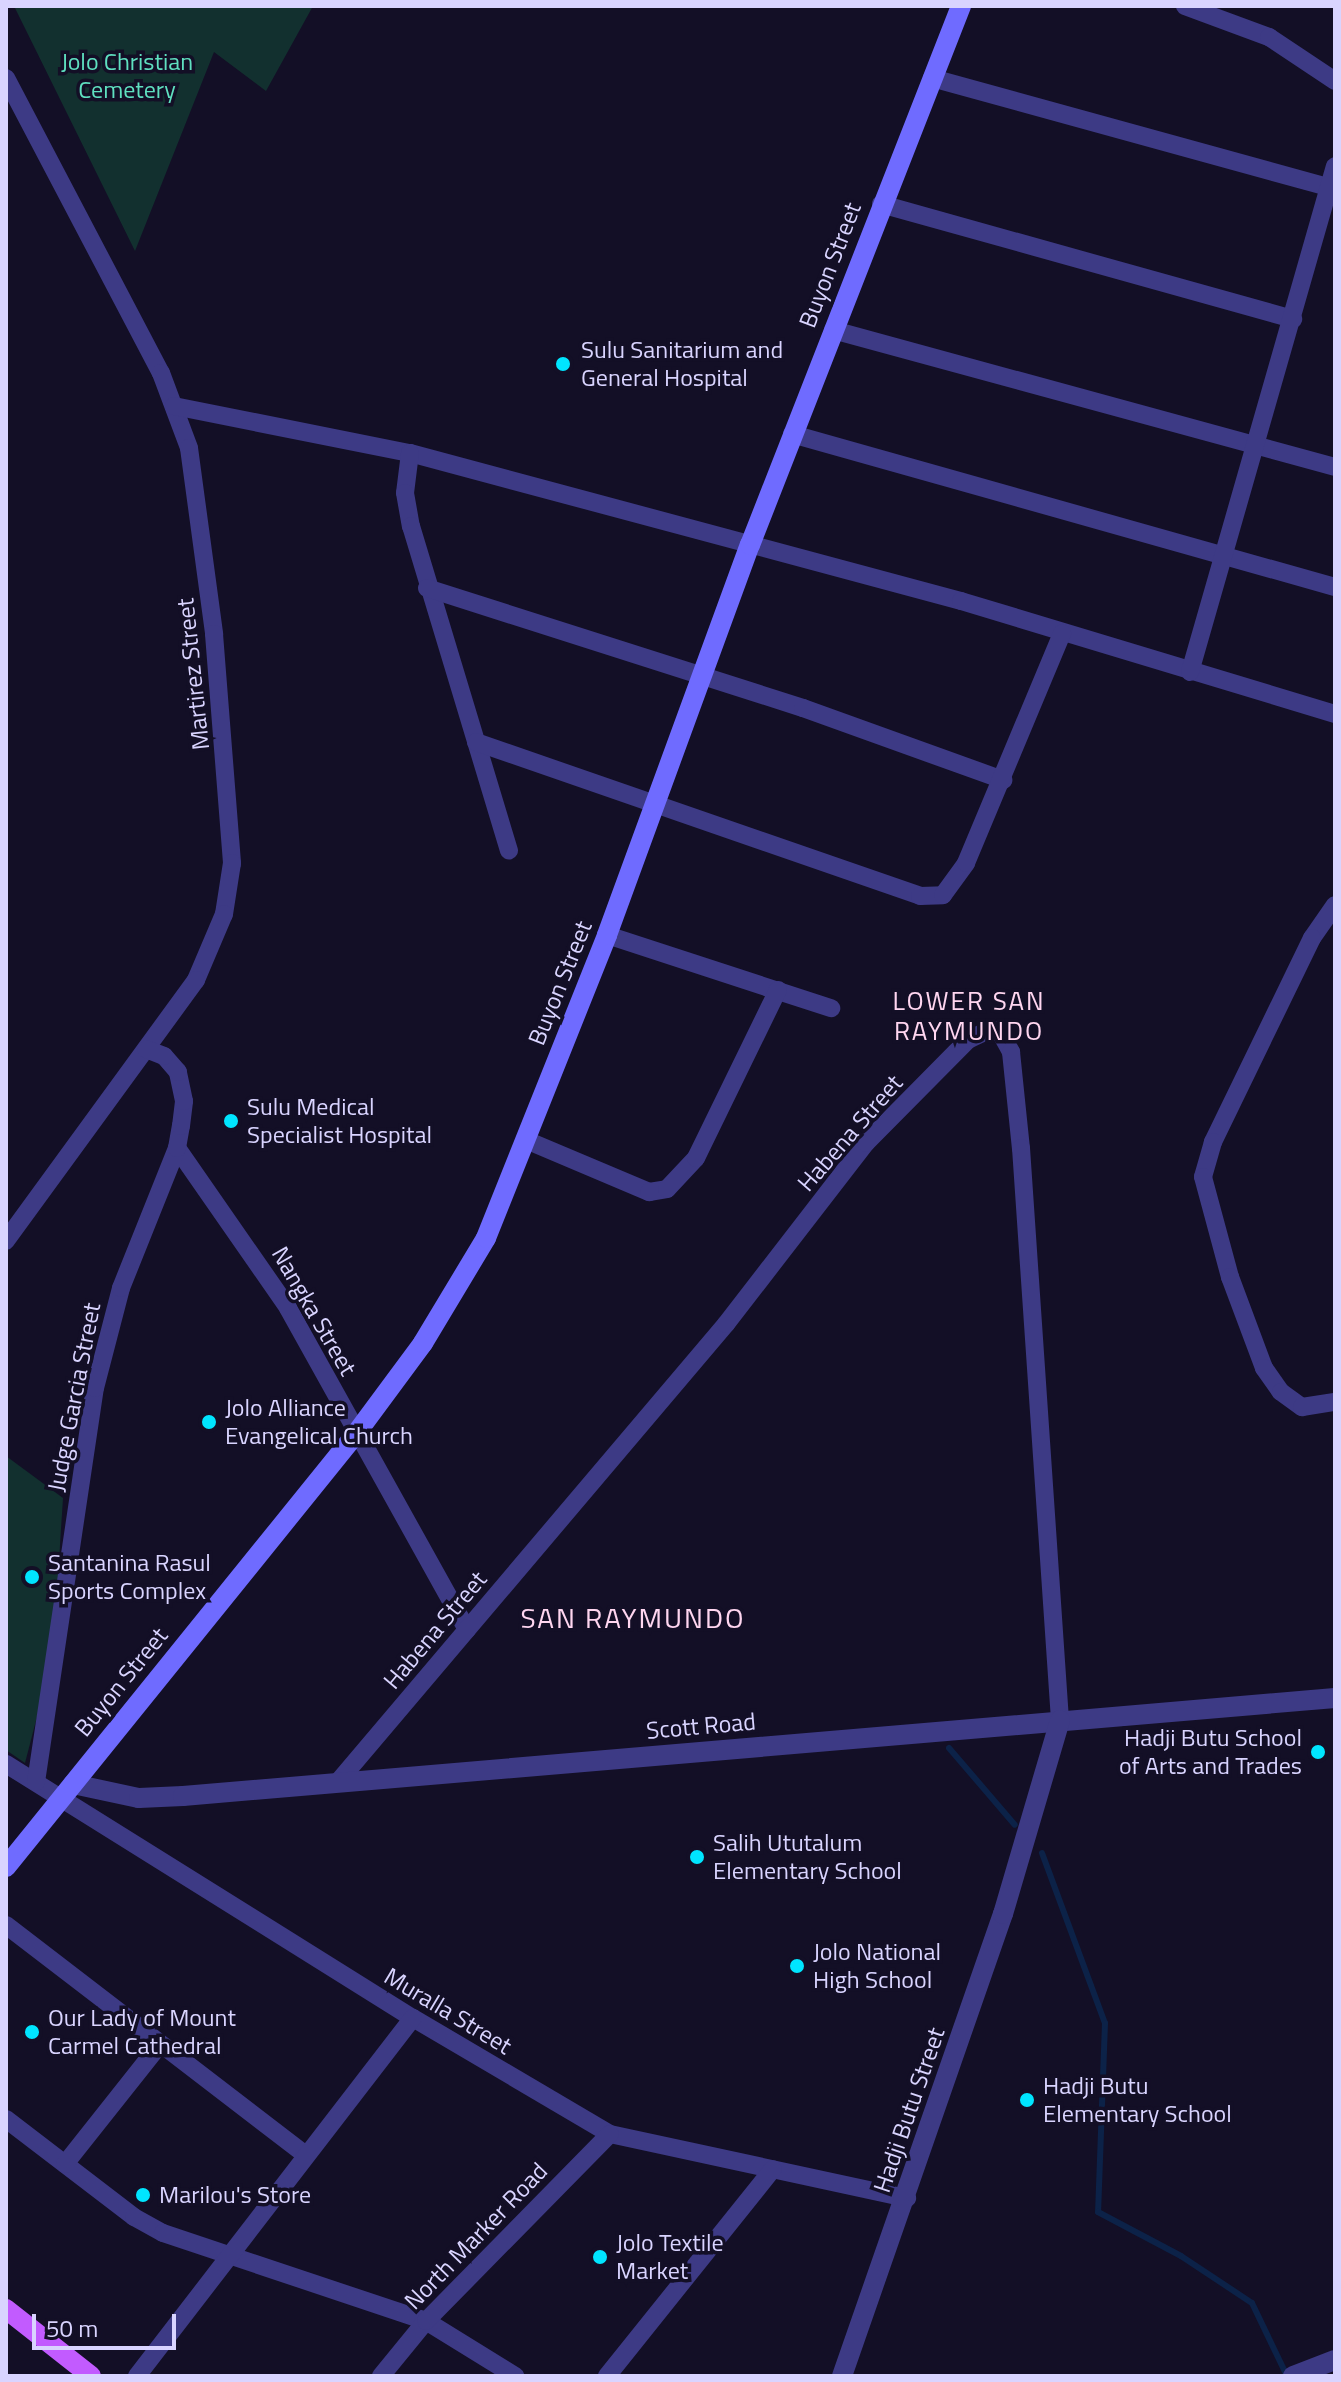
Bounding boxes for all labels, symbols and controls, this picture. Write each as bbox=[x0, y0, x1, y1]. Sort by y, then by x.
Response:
park label: Jolo Christian Cemetery bbox=[61, 48, 193, 104]
street label: Buyon Street bbox=[793, 198, 867, 332]
place label: Sulu Sanitarium and General Hospital bbox=[581, 336, 783, 392]
marker: Sulu Sanitarium and General Hospital bbox=[552, 353, 574, 375]
street label: Martirez Street bbox=[171, 597, 215, 751]
street label: Buyon Street bbox=[522, 917, 598, 1049]
district label: LOWER SAN RAYMUNDO bbox=[892, 985, 1046, 1046]
street label: Habena Street bbox=[792, 1069, 908, 1197]
place label: Sulu Medical Specialist Hospital bbox=[247, 1093, 432, 1149]
marker: Sulu Medical Specialist Hospital bbox=[222, 1112, 240, 1130]
street label: Nangka Street bbox=[266, 1241, 362, 1381]
street label: Judge Garcia Street bbox=[42, 1300, 106, 1494]
place label: Jolo Alliance Evangelical Church bbox=[225, 1394, 413, 1450]
marker: Jolo Alliance Evangelical Church bbox=[200, 1413, 218, 1431]
place label: Santanina Rasul Sports Complex bbox=[48, 1549, 211, 1605]
street label: Habena Street bbox=[377, 1565, 493, 1695]
marker: Santanina Rasul Sports Complex bbox=[23, 1568, 41, 1586]
district label: SAN RAYMUNDO bbox=[520, 1601, 746, 1635]
street label: Buyon Street bbox=[68, 1622, 174, 1742]
street label: Scott Road bbox=[645, 1707, 757, 1745]
place label: Hadji Butu School of Arts and Trades bbox=[1119, 1724, 1302, 1780]
marker: Hadji Butu School of Arts and Trades bbox=[1309, 1743, 1327, 1761]
place label: Salih Ututalum Elementary School bbox=[713, 1829, 902, 1885]
marker: Salih Ututalum Elementary School bbox=[688, 1848, 706, 1866]
place label: Jolo National High School bbox=[813, 1938, 941, 1994]
marker: Jolo National High School bbox=[788, 1957, 806, 1975]
street label: Muralla Street bbox=[379, 1962, 517, 2060]
place label: Our Lady of Mount Carmel Cathedral bbox=[48, 2004, 236, 2060]
marker: Our Lady of Mount Carmel Cathedral bbox=[23, 2023, 41, 2041]
street label: Hadji Butu Street bbox=[867, 2024, 951, 2196]
place label: Hadji Butu Elementary School bbox=[1043, 2072, 1232, 2128]
marker: Hadji Butu Elementary School bbox=[1018, 2091, 1036, 2109]
street label: North Marker Road bbox=[399, 2157, 553, 2315]
place label: Marilou's Store bbox=[159, 2181, 311, 2209]
marker: Marilou's Store bbox=[134, 2186, 152, 2204]
place label: Jolo Textile Market bbox=[616, 2229, 724, 2285]
marker: Jolo Textile Market bbox=[591, 2248, 609, 2266]
scale bar bbox=[36, 2298, 180, 2348]
text: 50 m bbox=[46, 2310, 98, 2346]

